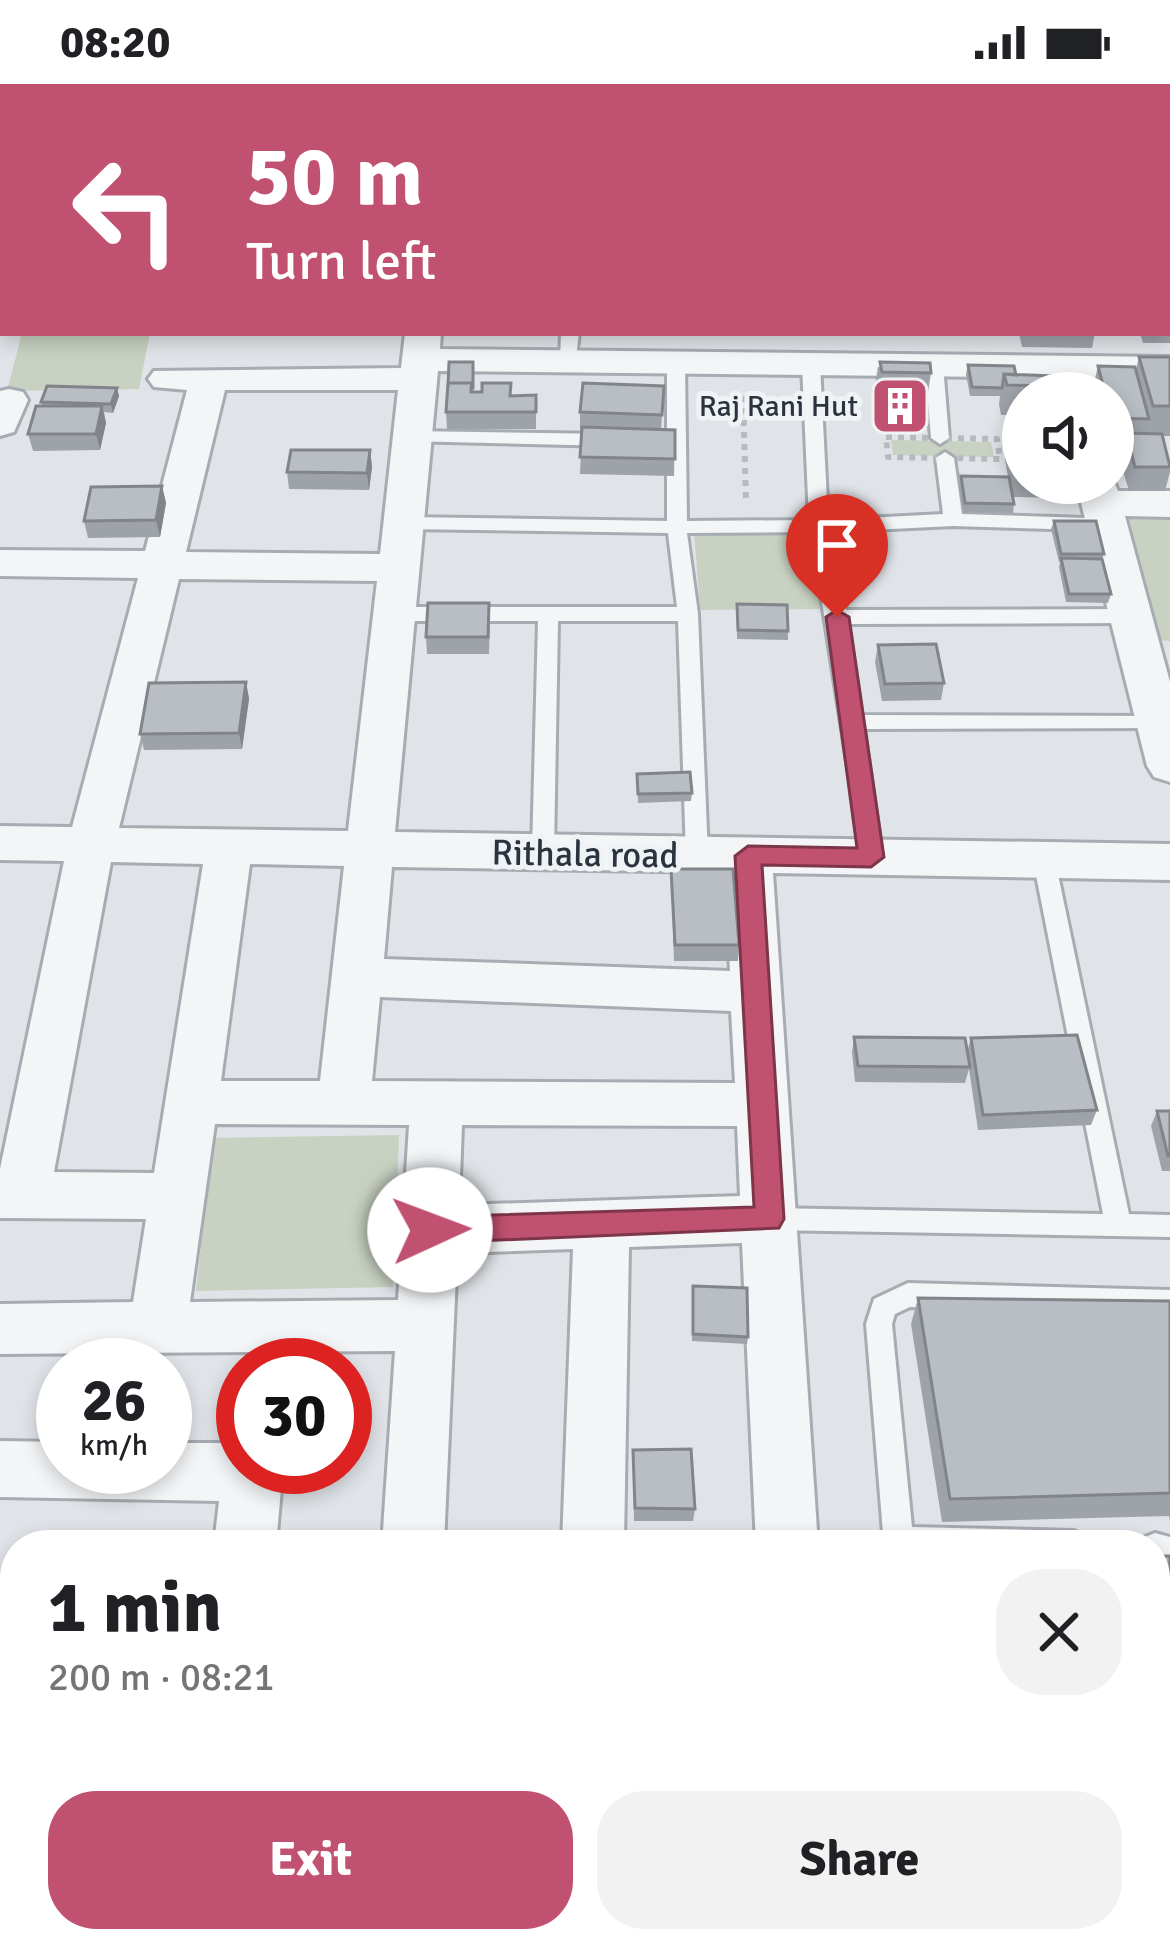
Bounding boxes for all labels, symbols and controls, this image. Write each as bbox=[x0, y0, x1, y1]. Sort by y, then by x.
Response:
text: 08:20 bbox=[60, 15, 170, 70]
text: 50 m bbox=[246, 125, 423, 229]
icon: left bbox=[48, 132, 204, 288]
text: Turn left bbox=[246, 228, 436, 295]
map controls bbox=[1002, 372, 1134, 504]
button: sound bbox=[1002, 372, 1134, 504]
building icon: Raj Rani Hut bbox=[869, 375, 931, 437]
place label: Raj Rani Hut bbox=[699, 388, 858, 425]
pin bbox=[786, 494, 888, 617]
icon: arrive bbox=[804, 512, 870, 578]
street label: Rithala road bbox=[491, 830, 679, 879]
position arrow bbox=[367, 1167, 493, 1293]
speed limit sign: 30 bbox=[216, 1338, 372, 1494]
text: 26 bbox=[82, 1364, 146, 1438]
text: km/h bbox=[80, 1427, 148, 1464]
text: 1 min bbox=[48, 1563, 222, 1652]
button: close bbox=[996, 1569, 1122, 1695]
text: 200 m · 08:21 bbox=[48, 1653, 275, 1701]
button: Exit bbox=[48, 1791, 573, 1929]
button: Share bbox=[597, 1791, 1122, 1929]

